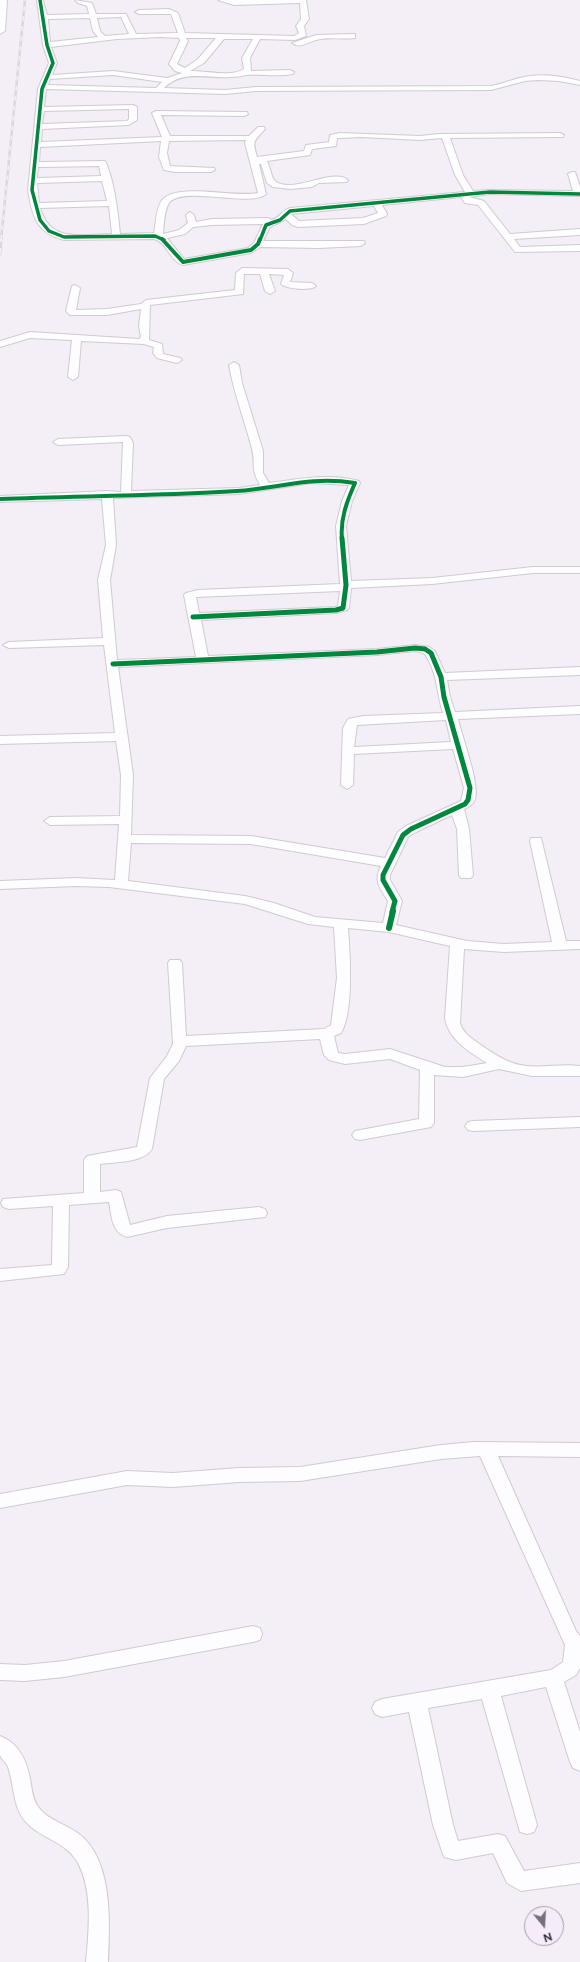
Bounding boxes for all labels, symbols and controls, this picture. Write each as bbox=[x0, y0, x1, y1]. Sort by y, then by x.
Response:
north arrow bbox=[524, 1906, 564, 1946]
text: N bbox=[542, 1929, 554, 1944]

